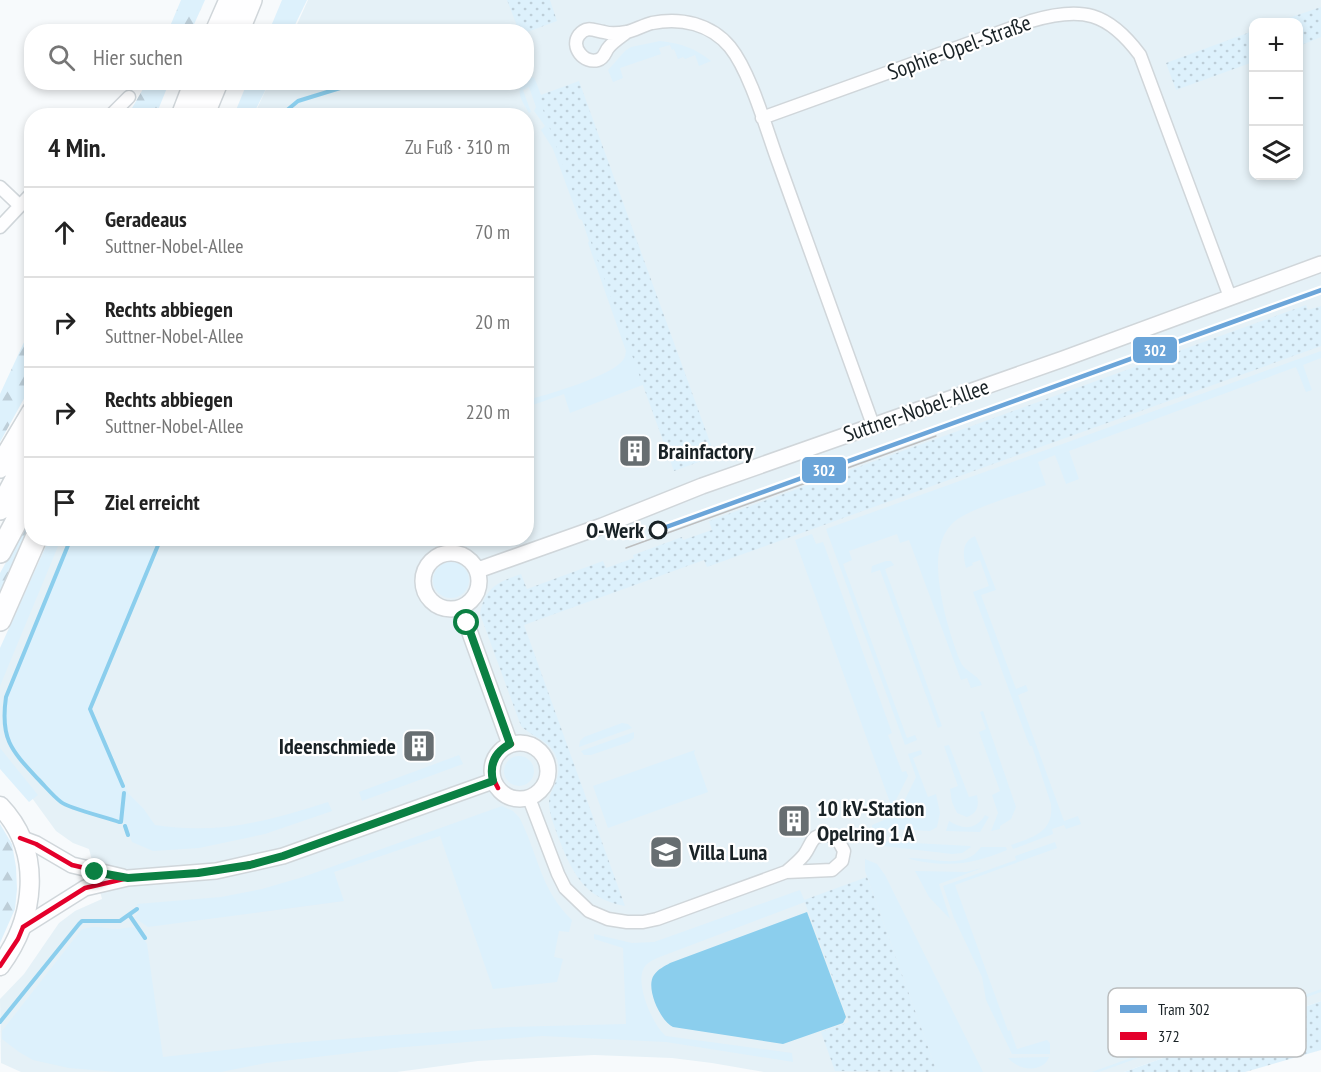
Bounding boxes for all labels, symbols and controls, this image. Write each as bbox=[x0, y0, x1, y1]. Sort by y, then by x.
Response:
street label: Sophie-Opel-Straße bbox=[883, 8, 1035, 86]
map controls bbox=[1249, 18, 1303, 180]
button: + bbox=[1249, 18, 1303, 72]
search box bbox=[24, 24, 534, 90]
icon: search bbox=[45, 41, 78, 74]
text: Hier suchen bbox=[93, 43, 183, 71]
button: − bbox=[1249, 72, 1303, 126]
button: layers bbox=[1249, 126, 1303, 180]
text: 4 Min. bbox=[48, 131, 106, 164]
text: Zu Fuß · 310 m bbox=[405, 134, 510, 160]
text: Geradeaus bbox=[105, 205, 187, 233]
icon: ahead bbox=[48, 216, 81, 249]
text: 70 m bbox=[475, 219, 510, 245]
text: Suttner-Nobel-Allee bbox=[105, 233, 243, 259]
text: Rechts abbiegen bbox=[105, 295, 233, 323]
icon: right bbox=[48, 306, 81, 339]
text: 20 m bbox=[475, 309, 510, 335]
text: Suttner-Nobel-Allee bbox=[105, 323, 243, 349]
line badge: 302 bbox=[1132, 336, 1178, 364]
text: 302 bbox=[1144, 340, 1166, 360]
street label: Suttner-Nobel-Allee bbox=[839, 372, 993, 448]
text: Rechts abbiegen bbox=[105, 385, 233, 413]
icon: right bbox=[48, 396, 81, 429]
text: 220 m bbox=[466, 399, 510, 425]
text: Suttner-Nobel-Allee bbox=[105, 413, 243, 439]
building icon: Brainfactory bbox=[617, 433, 653, 469]
place label: Brainfactory bbox=[658, 437, 754, 465]
line badge: 302 bbox=[801, 456, 847, 484]
text: 302 bbox=[813, 460, 835, 480]
icon: arrive bbox=[48, 486, 81, 519]
text: Ziel erreicht bbox=[105, 488, 200, 516]
place label: O-Werk bbox=[586, 516, 645, 544]
marker: O-Werk bbox=[649, 521, 667, 539]
route start bbox=[453, 609, 479, 635]
building icon: Ideenschmiede bbox=[401, 728, 437, 764]
place label: Ideenschmiede bbox=[279, 732, 396, 760]
place label: 10 kV-Station Opelring 1 A bbox=[817, 794, 925, 847]
building icon: 10 kV-Station Opelring 1 A bbox=[776, 803, 812, 839]
school or university icon: Villa Luna bbox=[648, 834, 684, 870]
place label: Villa Luna bbox=[688, 838, 767, 866]
route end bbox=[81, 858, 107, 884]
legend bbox=[1108, 988, 1306, 1057]
text: Tram 302 bbox=[1158, 999, 1210, 1019]
text: 372 bbox=[1158, 1026, 1180, 1046]

